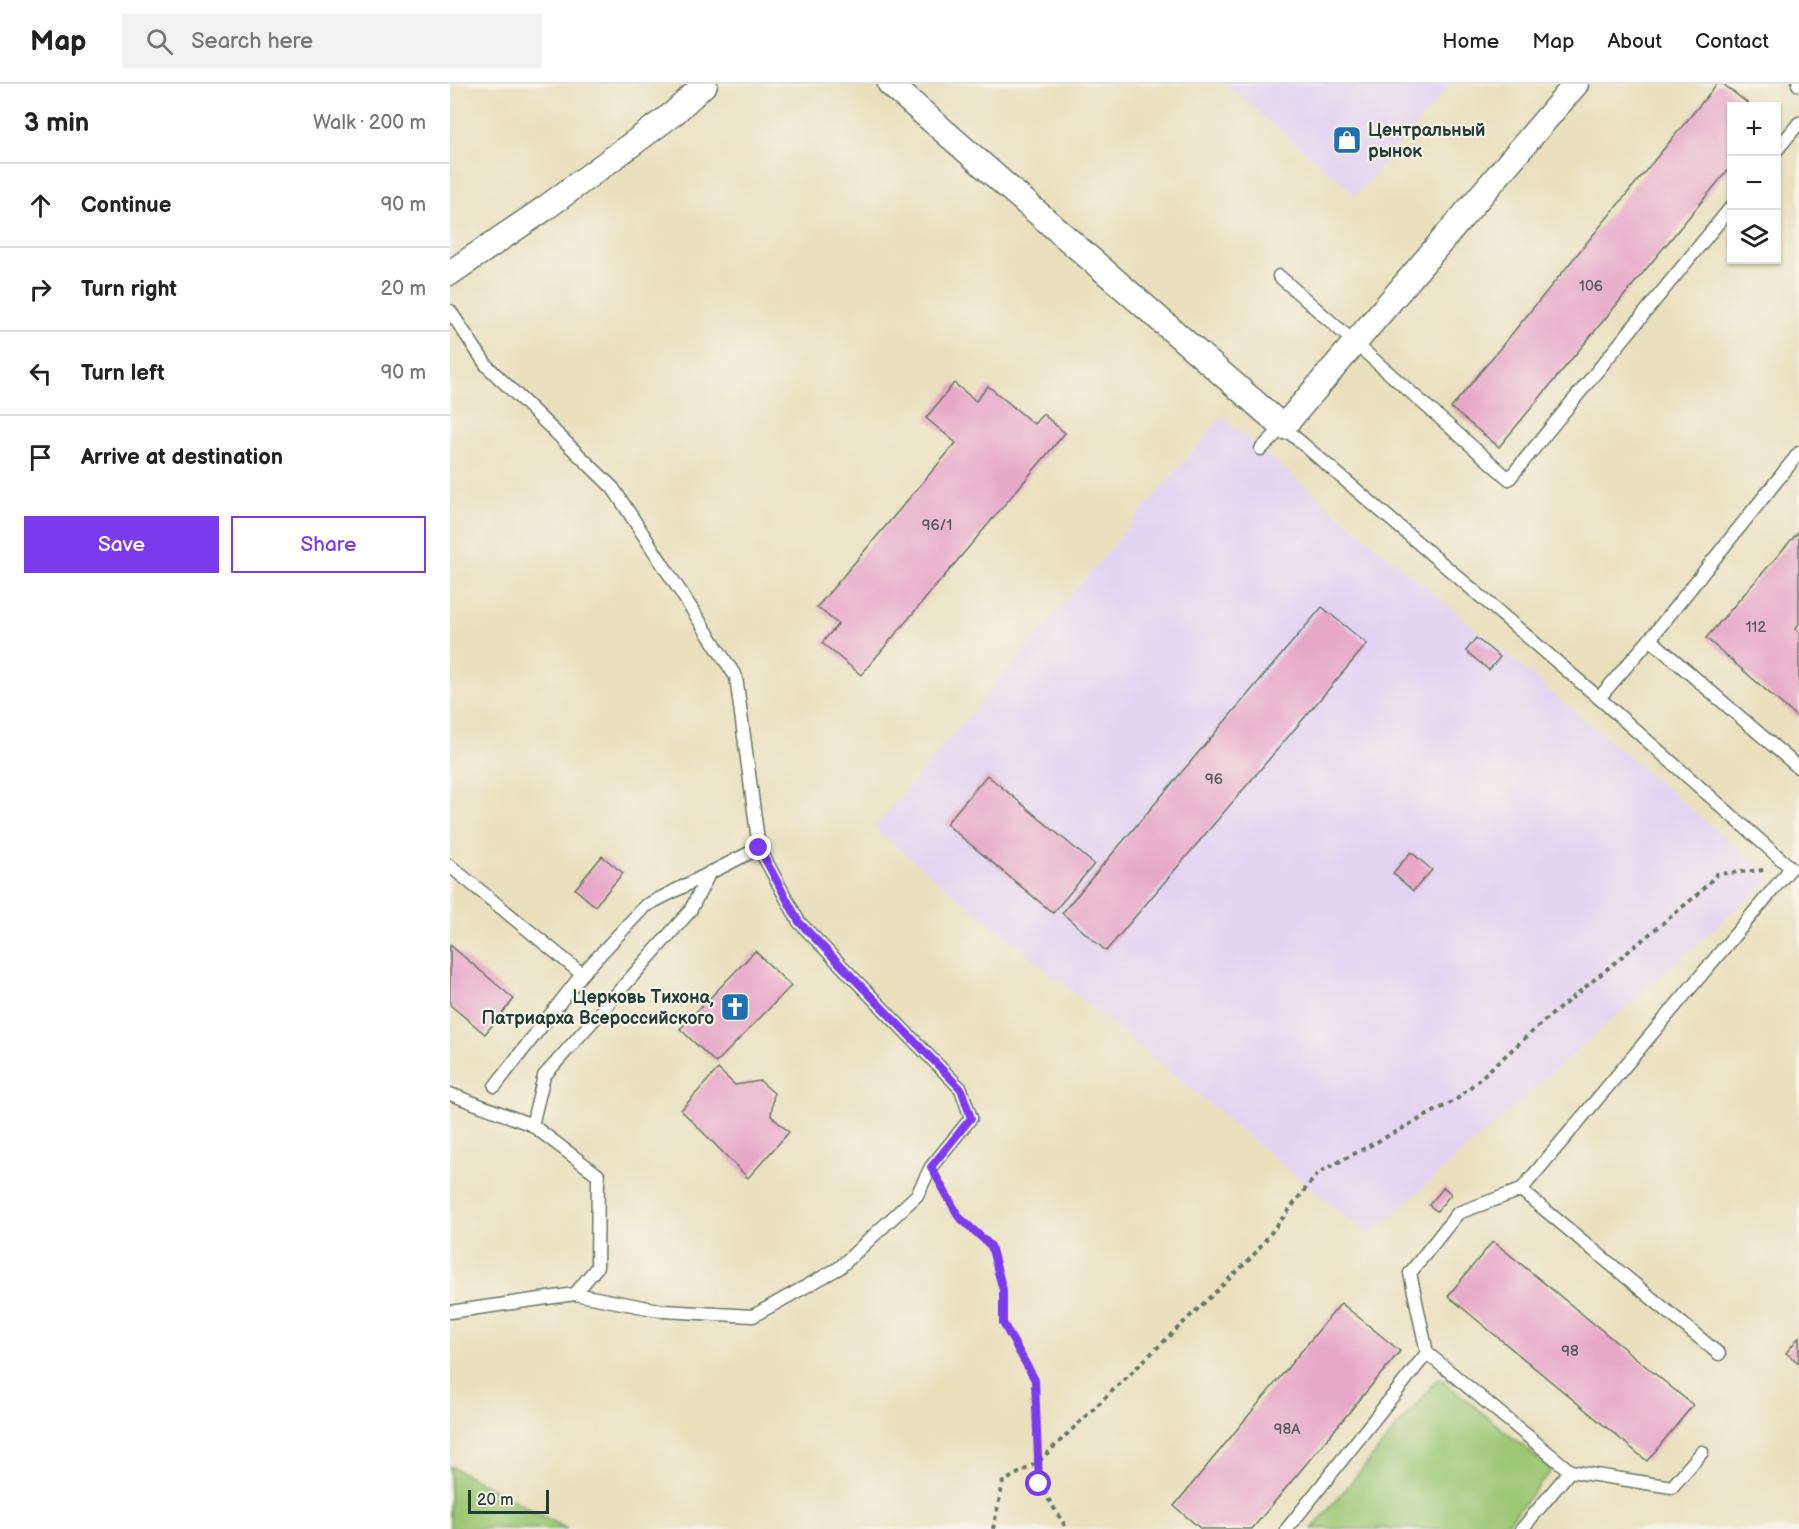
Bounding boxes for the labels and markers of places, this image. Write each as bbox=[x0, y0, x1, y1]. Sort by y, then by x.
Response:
place label: Центральный рынок bbox=[1368, 120, 1485, 162]
shop icon: Центральный рынок bbox=[1331, 124, 1363, 156]
place label: Церковь Тихона, Патриарха Всероссийского bbox=[481, 987, 714, 1029]
church icon: Церковь Тихона, Патриарха Всероссийского bbox=[719, 991, 751, 1023]

